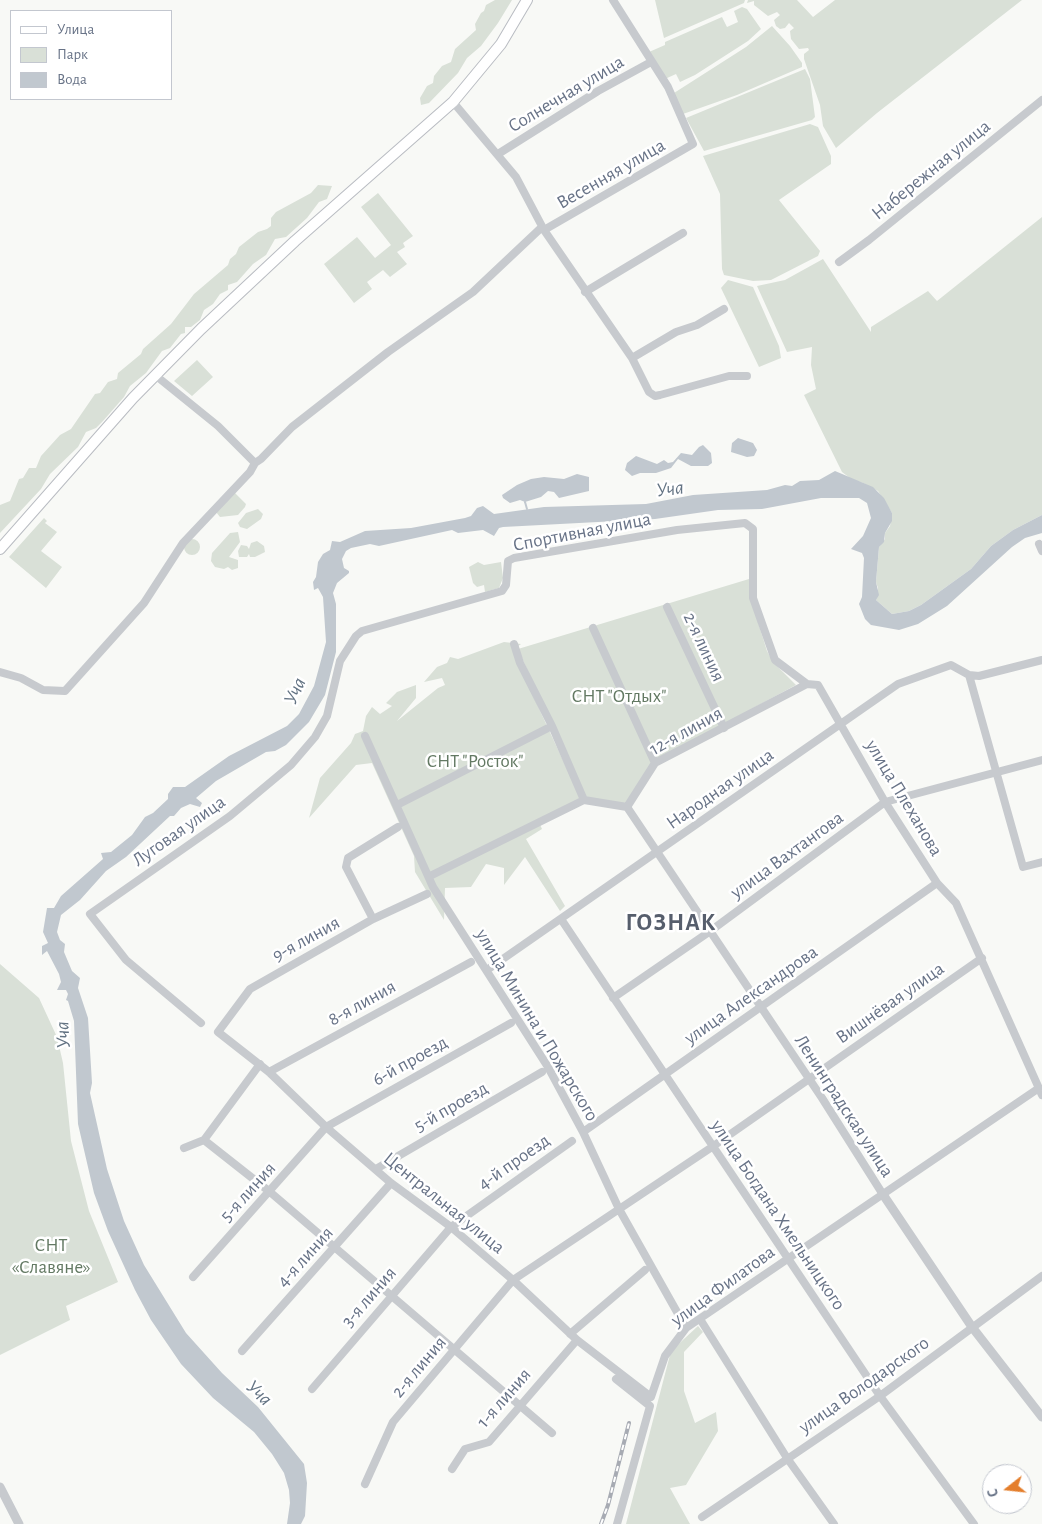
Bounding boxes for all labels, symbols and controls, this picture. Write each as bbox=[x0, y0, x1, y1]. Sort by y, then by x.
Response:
legend bbox=[10, 10, 172, 100]
text: Улица bbox=[57, 22, 94, 37]
text: Парк bbox=[57, 47, 88, 62]
street label: Солнечная улица bbox=[504, 50, 628, 138]
text: Вода bbox=[57, 72, 87, 87]
street label: Набережная улица bbox=[867, 115, 995, 225]
street label: Весенняя улица bbox=[553, 134, 669, 214]
water label: Уча bbox=[655, 475, 685, 503]
street label: Спортивная улица bbox=[511, 507, 653, 557]
street label: 2-я линия bbox=[678, 609, 730, 685]
water label: Уча bbox=[279, 674, 311, 708]
park label: СНТ "Отдых" bbox=[571, 685, 667, 707]
street label: 12-я линия bbox=[645, 702, 727, 760]
street label: улица Плеханова bbox=[860, 736, 948, 860]
street label: Народная улица bbox=[662, 744, 778, 834]
park label: СНТ "Росток" bbox=[426, 750, 524, 772]
street label: Луговая улица bbox=[128, 791, 230, 871]
street label: улица Вахтангова bbox=[726, 806, 848, 904]
district label: ГОЗНАК bbox=[625, 909, 717, 937]
street label: 9-я линия bbox=[268, 911, 344, 967]
street label: улица Минина и Пожарского bbox=[470, 925, 604, 1125]
street label: улица Александрова bbox=[680, 941, 822, 1049]
street label: Вишнёвая улица bbox=[831, 957, 949, 1049]
street label: 8-я линия bbox=[324, 975, 400, 1031]
water label: Уча bbox=[50, 1021, 76, 1049]
street label: Ленинградская улица bbox=[789, 1030, 899, 1182]
street label: 6-й проезд bbox=[368, 1031, 452, 1091]
street label: 5-й проезд bbox=[410, 1077, 492, 1137]
street label: улица Богдана Хмельницкого bbox=[706, 1116, 850, 1314]
street label: 4-й проезд bbox=[474, 1129, 554, 1195]
street label: Центральная улица bbox=[379, 1147, 509, 1259]
street label: 5-я линия bbox=[215, 1157, 281, 1227]
street label: 4-я линия bbox=[272, 1222, 338, 1292]
park label: СНТ «Славяне» bbox=[11, 1234, 91, 1278]
street label: улица Филатова bbox=[667, 1241, 779, 1331]
street label: 3-я линия bbox=[337, 1262, 401, 1332]
street label: улица Володарского bbox=[794, 1331, 934, 1439]
street label: 2-я линия bbox=[387, 1332, 451, 1402]
street label: 1-я линия bbox=[472, 1364, 536, 1432]
water label: Уча bbox=[241, 1375, 277, 1411]
north arrow bbox=[982, 1464, 1032, 1514]
text: С bbox=[986, 1487, 1001, 1499]

